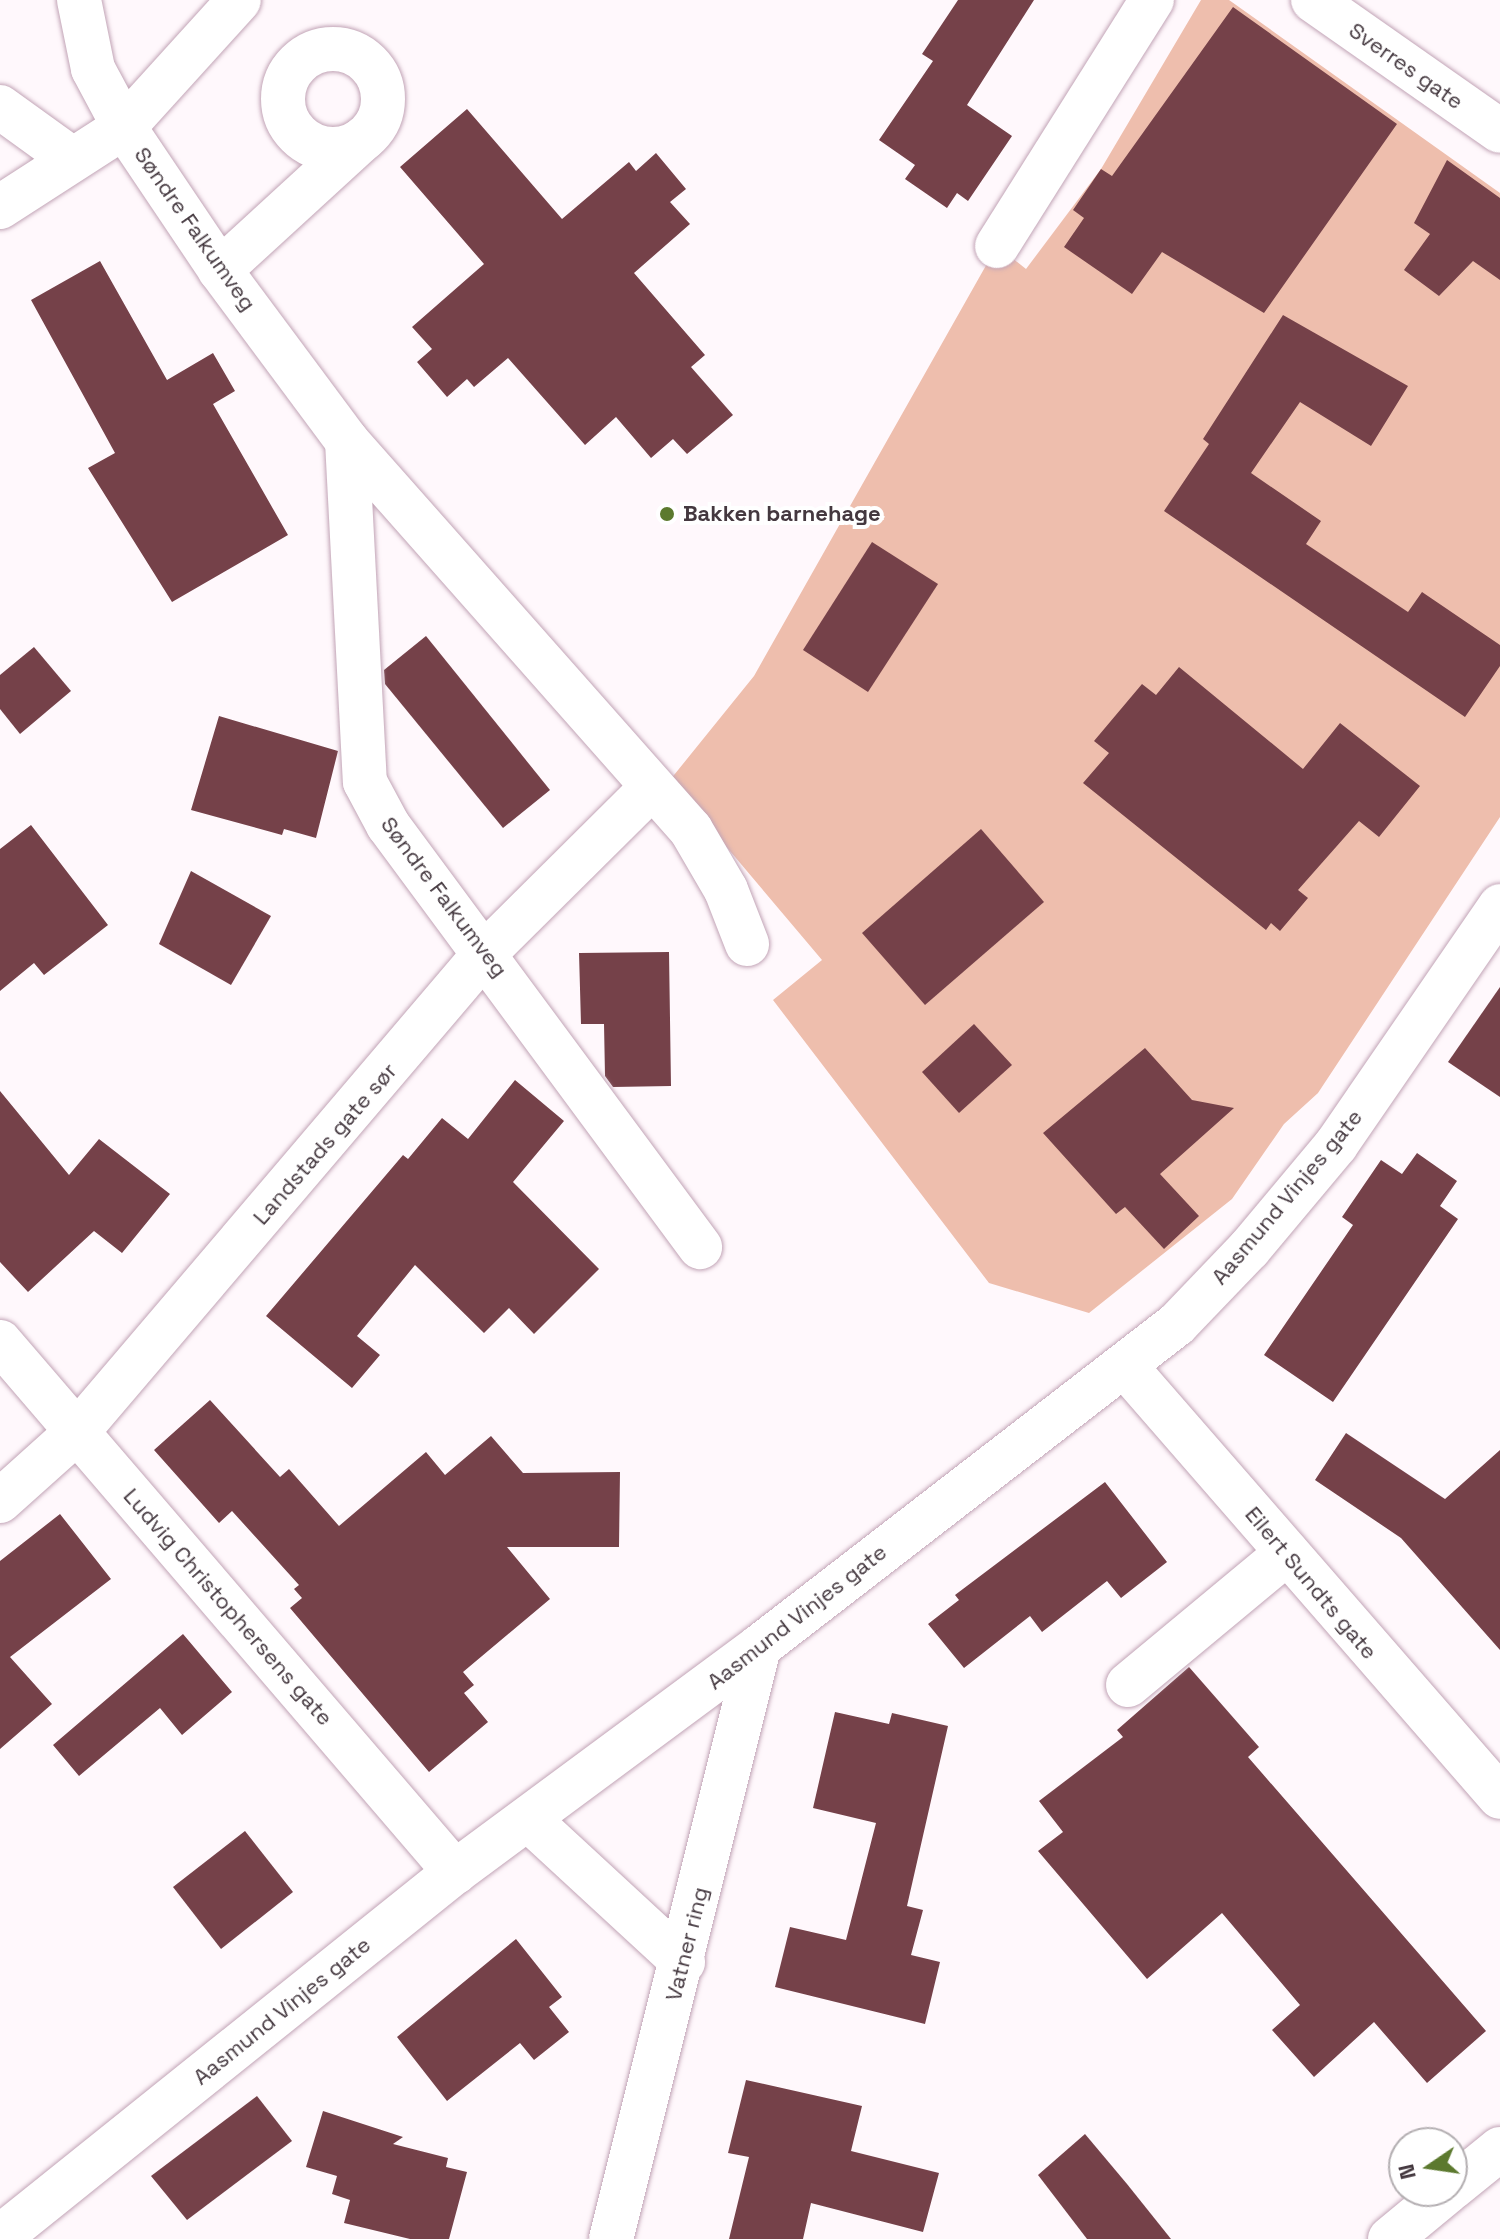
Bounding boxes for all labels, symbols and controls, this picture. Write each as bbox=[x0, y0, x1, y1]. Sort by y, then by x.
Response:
street label: Sverres gate bbox=[1344, 17, 1468, 115]
street label: Søndre Falkumveg bbox=[129, 142, 261, 316]
place label: Bakken barnehage bbox=[683, 501, 881, 527]
marker: Bakken barnehage bbox=[658, 505, 676, 523]
street label: Søndre Falkumveg bbox=[375, 812, 513, 982]
street label: Landstads gate sør bbox=[248, 1058, 402, 1230]
street label: Aasmund Vinjes gate bbox=[1206, 1104, 1368, 1290]
street label: Ludvig Christophersens gate bbox=[118, 1483, 338, 1731]
street label: Eilert Sundts gate bbox=[1239, 1501, 1383, 1665]
street label: Aasmund Vinjes gate bbox=[702, 1539, 892, 1695]
street label: Vatner ring bbox=[660, 1884, 714, 2004]
street label: Aasmund Vinjes gate bbox=[188, 1931, 376, 2091]
north arrow bbox=[1388, 2127, 1468, 2207]
text: N bbox=[1391, 2162, 1422, 2182]

